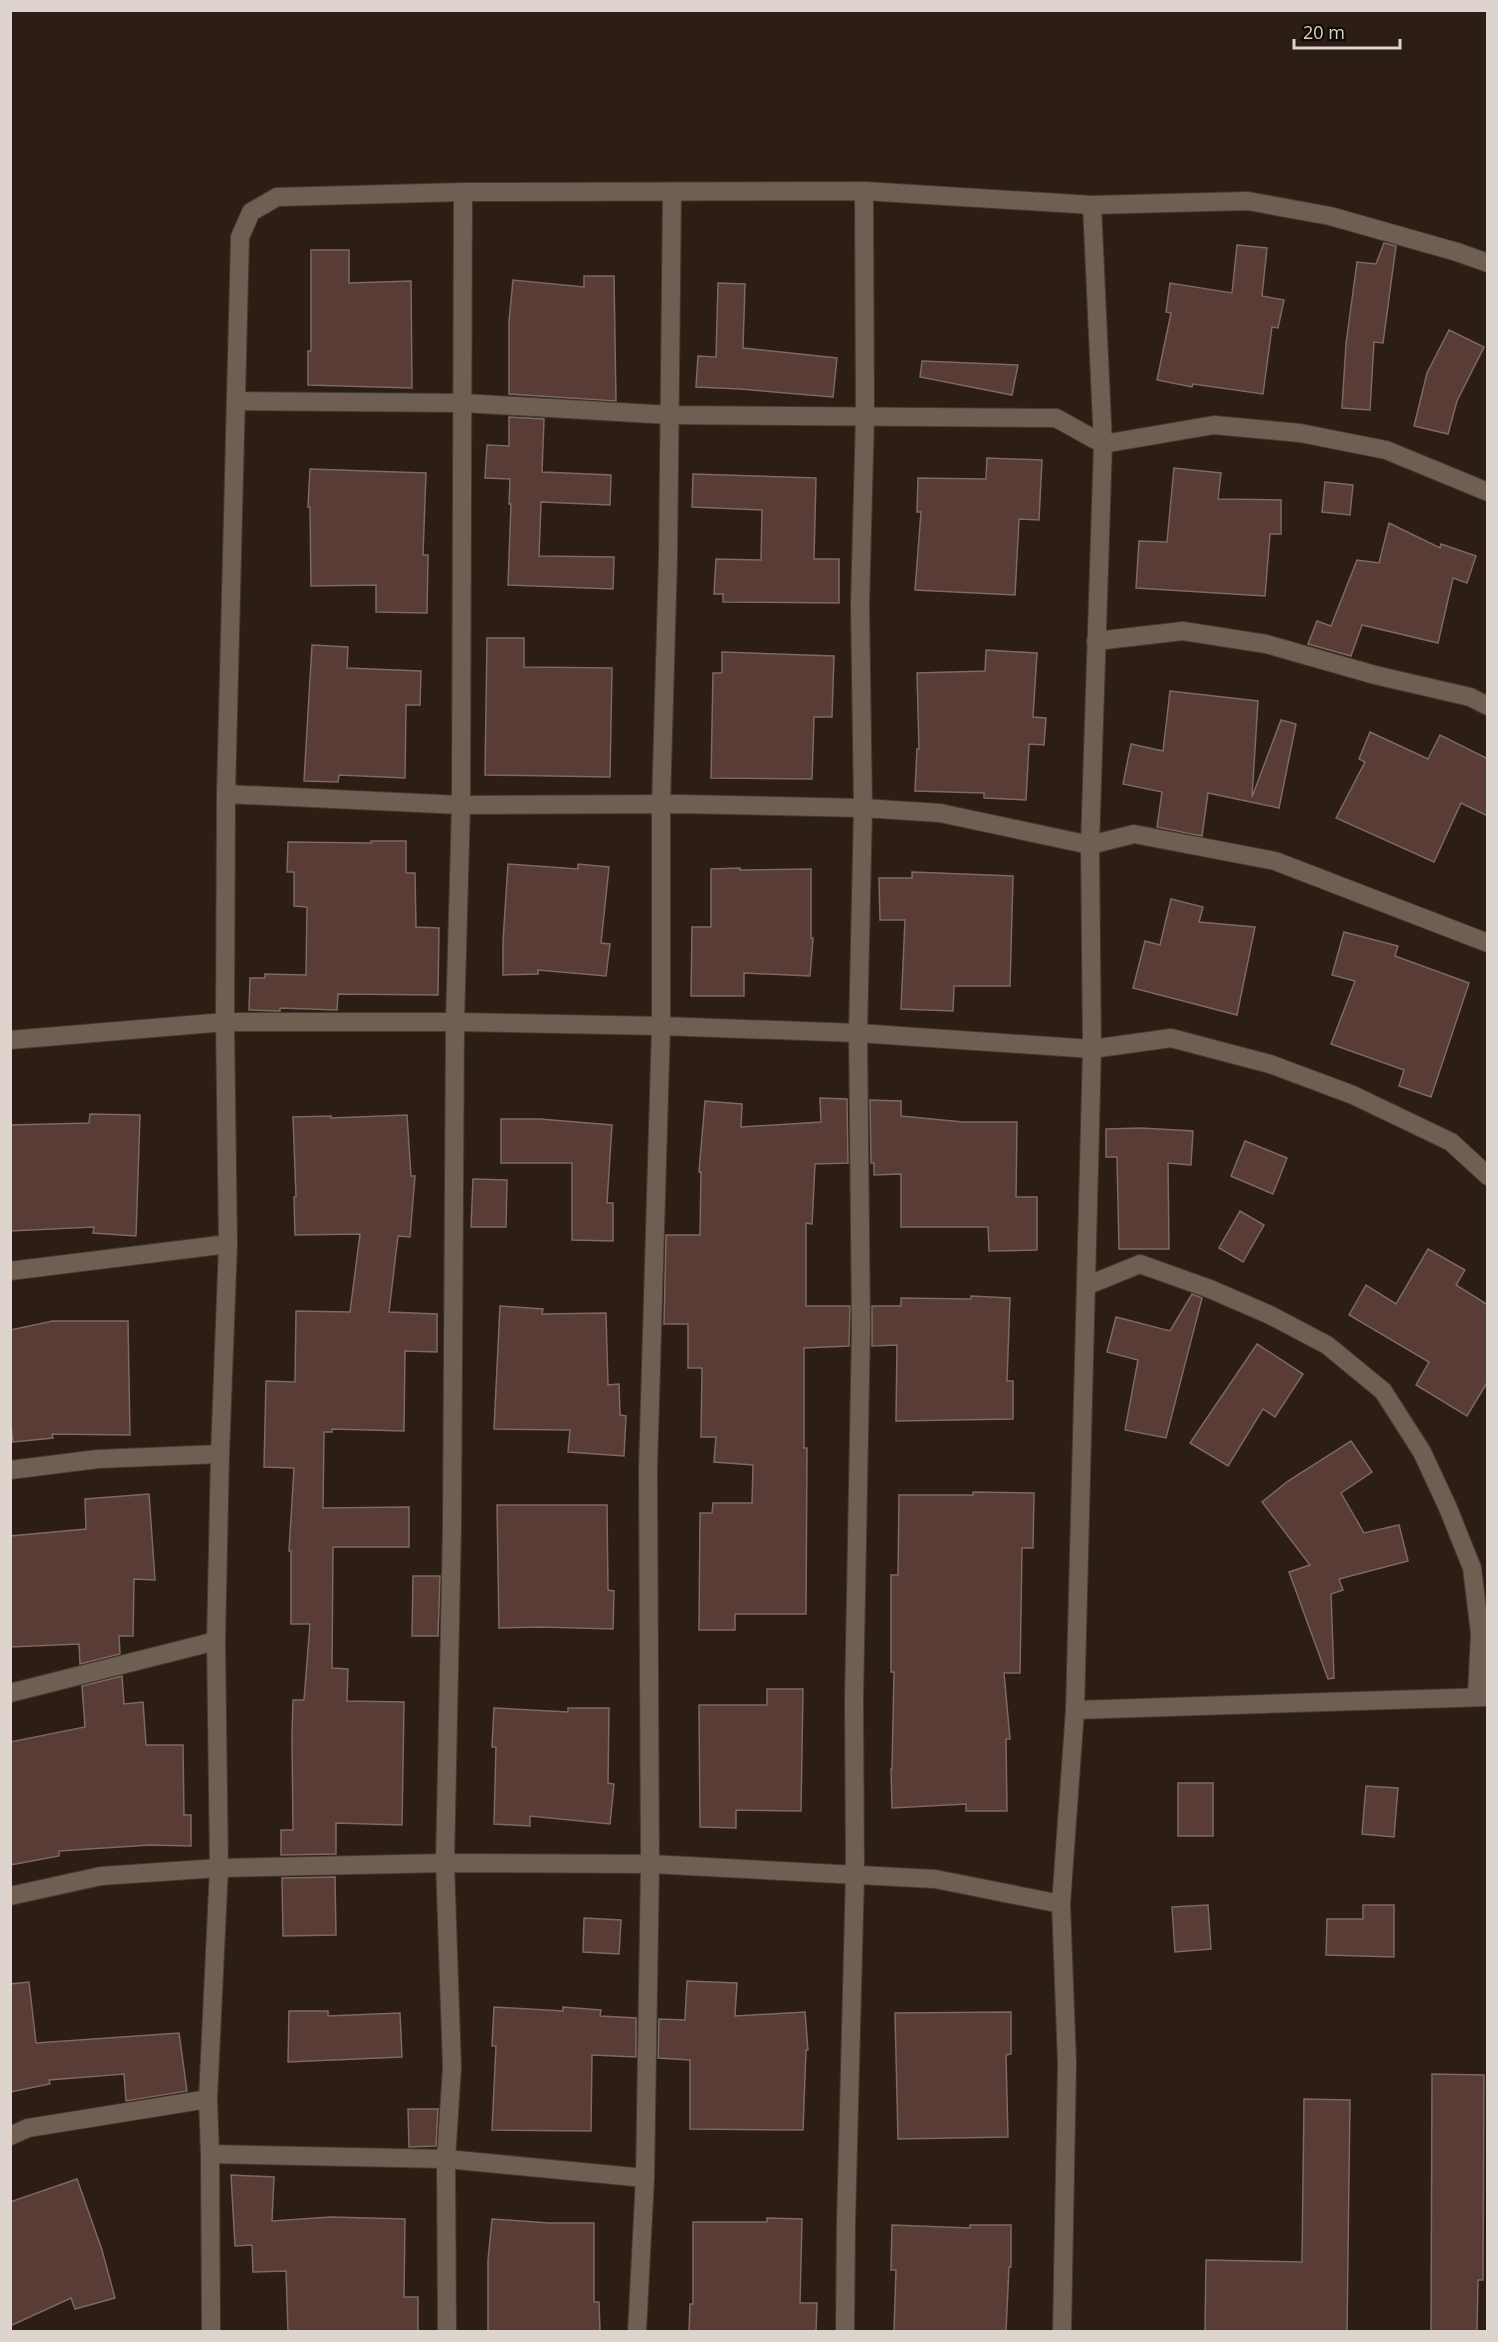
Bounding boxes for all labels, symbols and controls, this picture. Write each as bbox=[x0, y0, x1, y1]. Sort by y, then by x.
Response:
scale bar bbox=[1294, 12, 1400, 50]
text: 20 m bbox=[1303, 20, 1345, 44]

